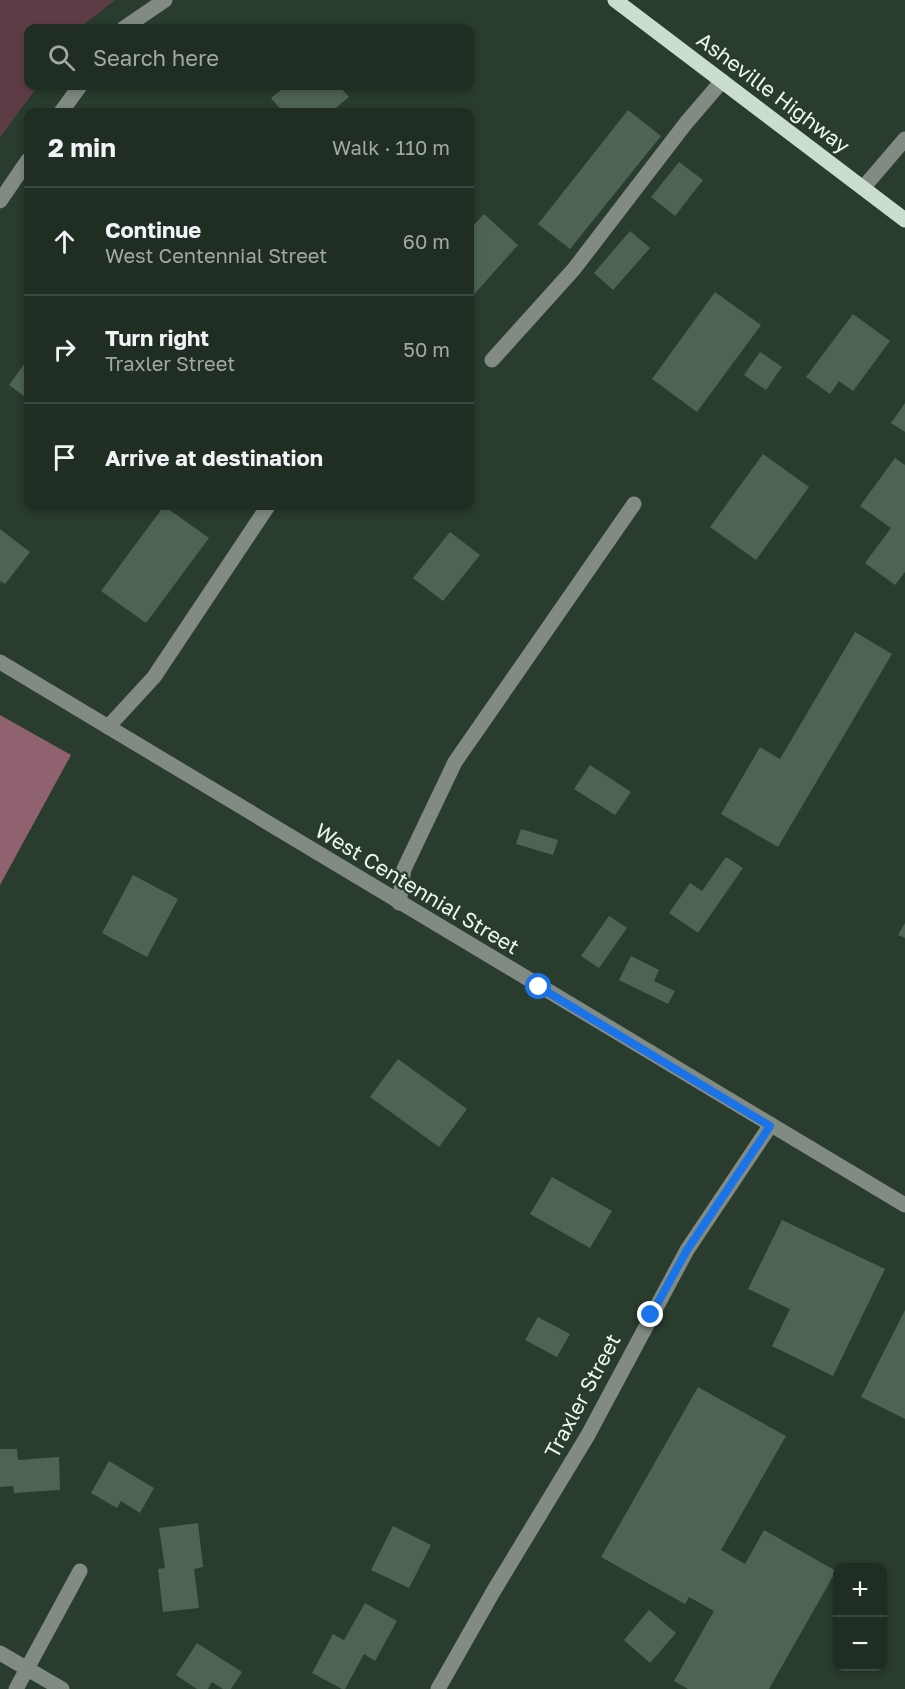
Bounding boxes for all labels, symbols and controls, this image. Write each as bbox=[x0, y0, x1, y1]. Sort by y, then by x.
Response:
search box bbox=[24, 24, 474, 90]
street label: Asheville Highway bbox=[692, 26, 855, 158]
icon: search bbox=[45, 41, 78, 74]
text: Search here bbox=[93, 44, 219, 71]
text: 2 min bbox=[48, 132, 116, 163]
text: Walk · 110 m bbox=[332, 135, 450, 159]
text: Continue bbox=[105, 216, 201, 243]
icon: ahead bbox=[48, 225, 81, 258]
text: 60 m bbox=[403, 229, 450, 253]
text: West Centennial Street bbox=[105, 243, 327, 267]
text: Turn right bbox=[105, 324, 209, 351]
icon: right bbox=[48, 333, 81, 366]
text: 50 m bbox=[403, 337, 450, 361]
text: Traxler Street bbox=[105, 351, 235, 375]
icon: arrive bbox=[48, 441, 81, 474]
text: Arrive at destination bbox=[105, 444, 323, 471]
street label: West Centennial Street bbox=[311, 817, 524, 959]
route start bbox=[525, 973, 551, 999]
route end bbox=[637, 1301, 663, 1327]
street label: Traxler Street bbox=[539, 1329, 626, 1462]
map controls bbox=[833, 1563, 887, 1671]
button: + bbox=[833, 1563, 887, 1617]
button: − bbox=[833, 1617, 887, 1671]

